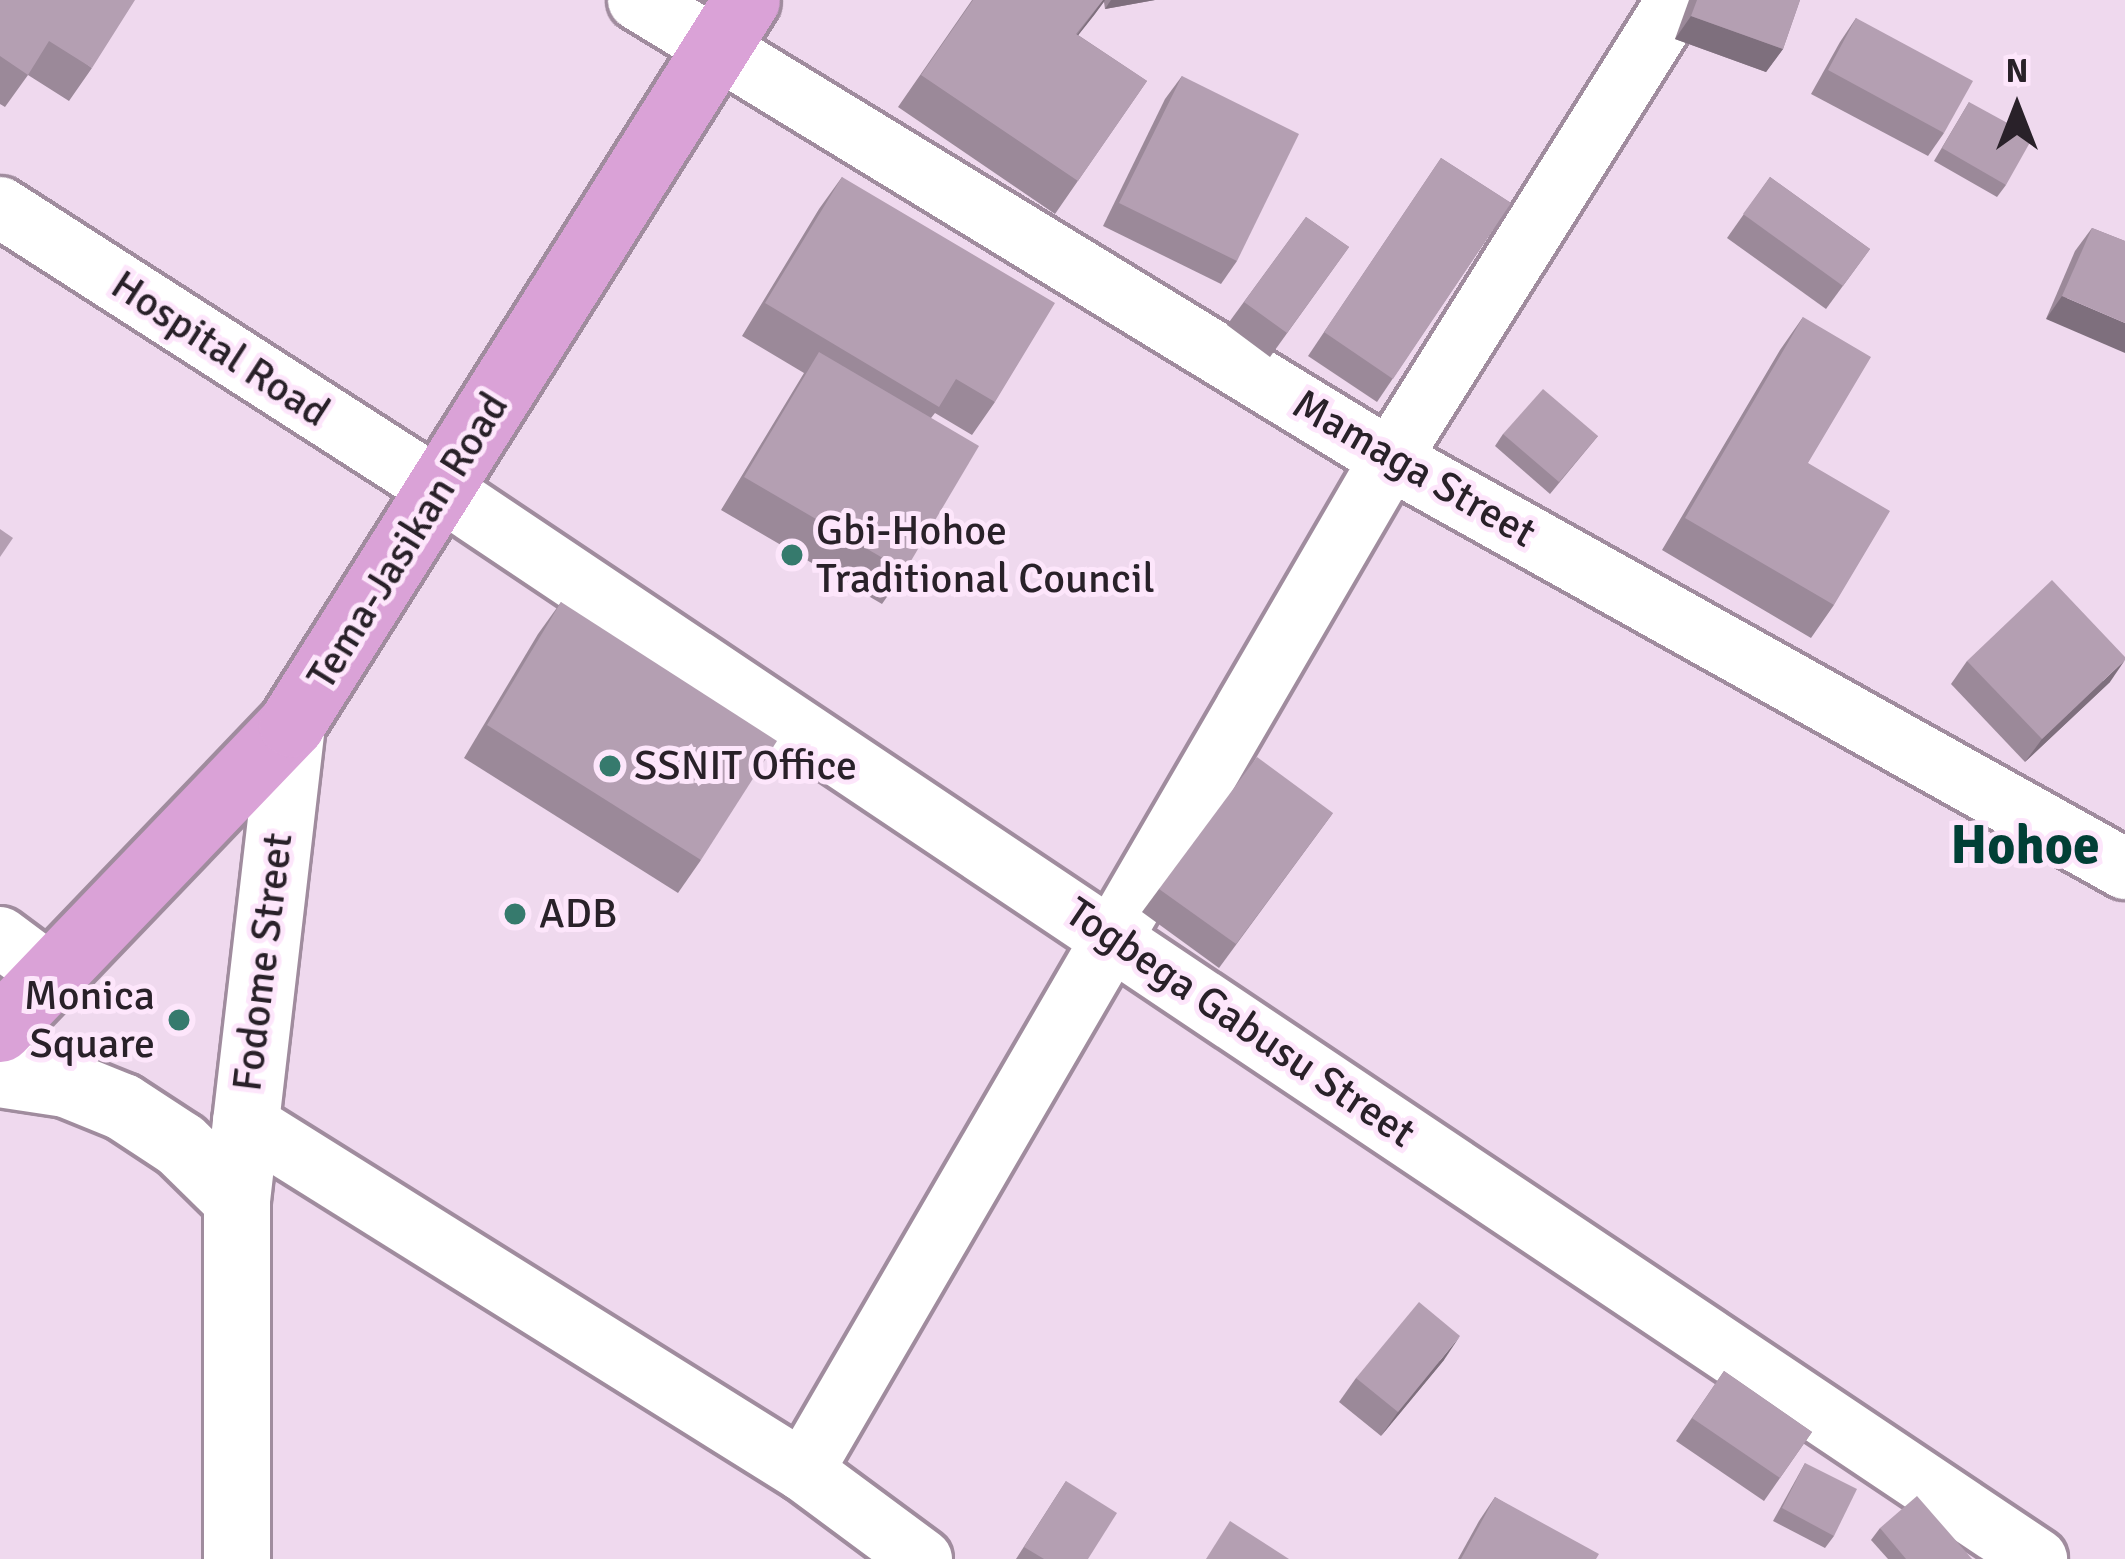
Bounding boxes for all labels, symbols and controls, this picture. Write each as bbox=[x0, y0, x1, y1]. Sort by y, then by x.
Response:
north arrow bbox=[1957, 48, 2077, 168]
text: N bbox=[2006, 51, 2028, 92]
street label: Hospital Road bbox=[102, 260, 338, 438]
street label: Mamaga Street bbox=[1284, 379, 1544, 559]
street label: Tema-Jasikan Road bbox=[297, 383, 519, 699]
place label: Gbi-Hohoe Traditional Council bbox=[816, 506, 1155, 604]
marker: Gbi-Hohoe Traditional Council bbox=[779, 542, 805, 568]
place label: SSNIT Office bbox=[634, 741, 857, 791]
marker: SSNIT Office bbox=[597, 753, 623, 779]
district label: Hohoe bbox=[1950, 814, 2100, 878]
street label: Fodome Street bbox=[222, 830, 304, 1094]
street label: Togbega Gabusu Street bbox=[1056, 887, 1424, 1159]
place label: ADB bbox=[539, 889, 617, 939]
marker: ADB bbox=[502, 901, 528, 927]
place label: Monica Square bbox=[24, 971, 155, 1070]
marker: Monica Square bbox=[166, 1007, 192, 1033]

